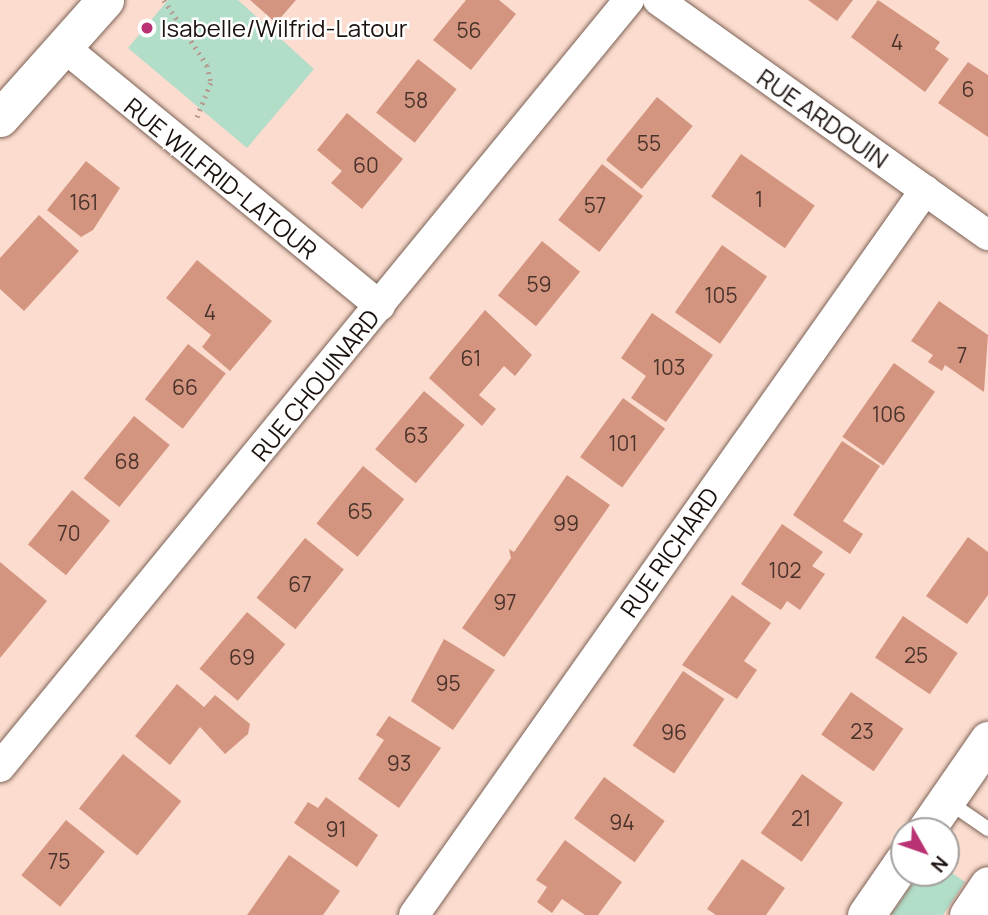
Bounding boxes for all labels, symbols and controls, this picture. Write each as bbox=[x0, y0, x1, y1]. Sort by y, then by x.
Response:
place label: Isabelle/Wilfrid-Latour bbox=[161, 14, 407, 42]
house number: 56 bbox=[456, 17, 482, 43]
marker: Isabelle/Wilfrid-Latour bbox=[139, 20, 155, 36]
house number: 4 bbox=[891, 29, 903, 55]
street label: RUE ARDOUIN bbox=[752, 62, 894, 174]
house number: 6 bbox=[961, 76, 975, 102]
house number: 58 bbox=[404, 87, 428, 113]
street label: RUE WILFRID-LATOUR bbox=[119, 91, 323, 265]
house number: 55 bbox=[637, 130, 661, 156]
house number: 60 bbox=[353, 152, 379, 178]
house number: 1 bbox=[755, 186, 763, 212]
house number: 161 bbox=[69, 189, 99, 215]
house number: 57 bbox=[584, 192, 606, 218]
house number: 59 bbox=[526, 271, 552, 297]
house number: 105 bbox=[704, 282, 738, 308]
house number: 4 bbox=[204, 299, 216, 325]
street label: RUE CHOUINARD bbox=[245, 303, 385, 467]
house number: 7 bbox=[957, 342, 967, 368]
house number: 61 bbox=[461, 345, 481, 371]
house number: 103 bbox=[653, 354, 685, 380]
house number: 66 bbox=[172, 374, 198, 400]
house number: 106 bbox=[872, 401, 906, 427]
house number: 63 bbox=[404, 422, 428, 448]
house number: 101 bbox=[608, 430, 638, 456]
house number: 68 bbox=[114, 448, 140, 474]
street label: RUE RICHARD bbox=[614, 482, 724, 622]
house number: 65 bbox=[347, 498, 373, 524]
house number: 99 bbox=[553, 510, 579, 536]
house number: 70 bbox=[57, 520, 81, 546]
house number: 102 bbox=[769, 557, 801, 583]
house number: 67 bbox=[288, 571, 312, 597]
house number: 97 bbox=[493, 589, 517, 615]
house number: 25 bbox=[904, 642, 928, 668]
house number: 69 bbox=[229, 644, 255, 670]
house number: 95 bbox=[435, 670, 461, 696]
house number: 23 bbox=[850, 718, 874, 744]
house number: 96 bbox=[661, 719, 687, 745]
house number: 93 bbox=[387, 750, 411, 776]
house number: 21 bbox=[791, 805, 811, 831]
house number: 94 bbox=[609, 809, 635, 835]
house number: 91 bbox=[325, 816, 347, 842]
north arrow bbox=[890, 817, 960, 887]
house number: 75 bbox=[48, 848, 70, 874]
text: N bbox=[925, 851, 954, 878]

